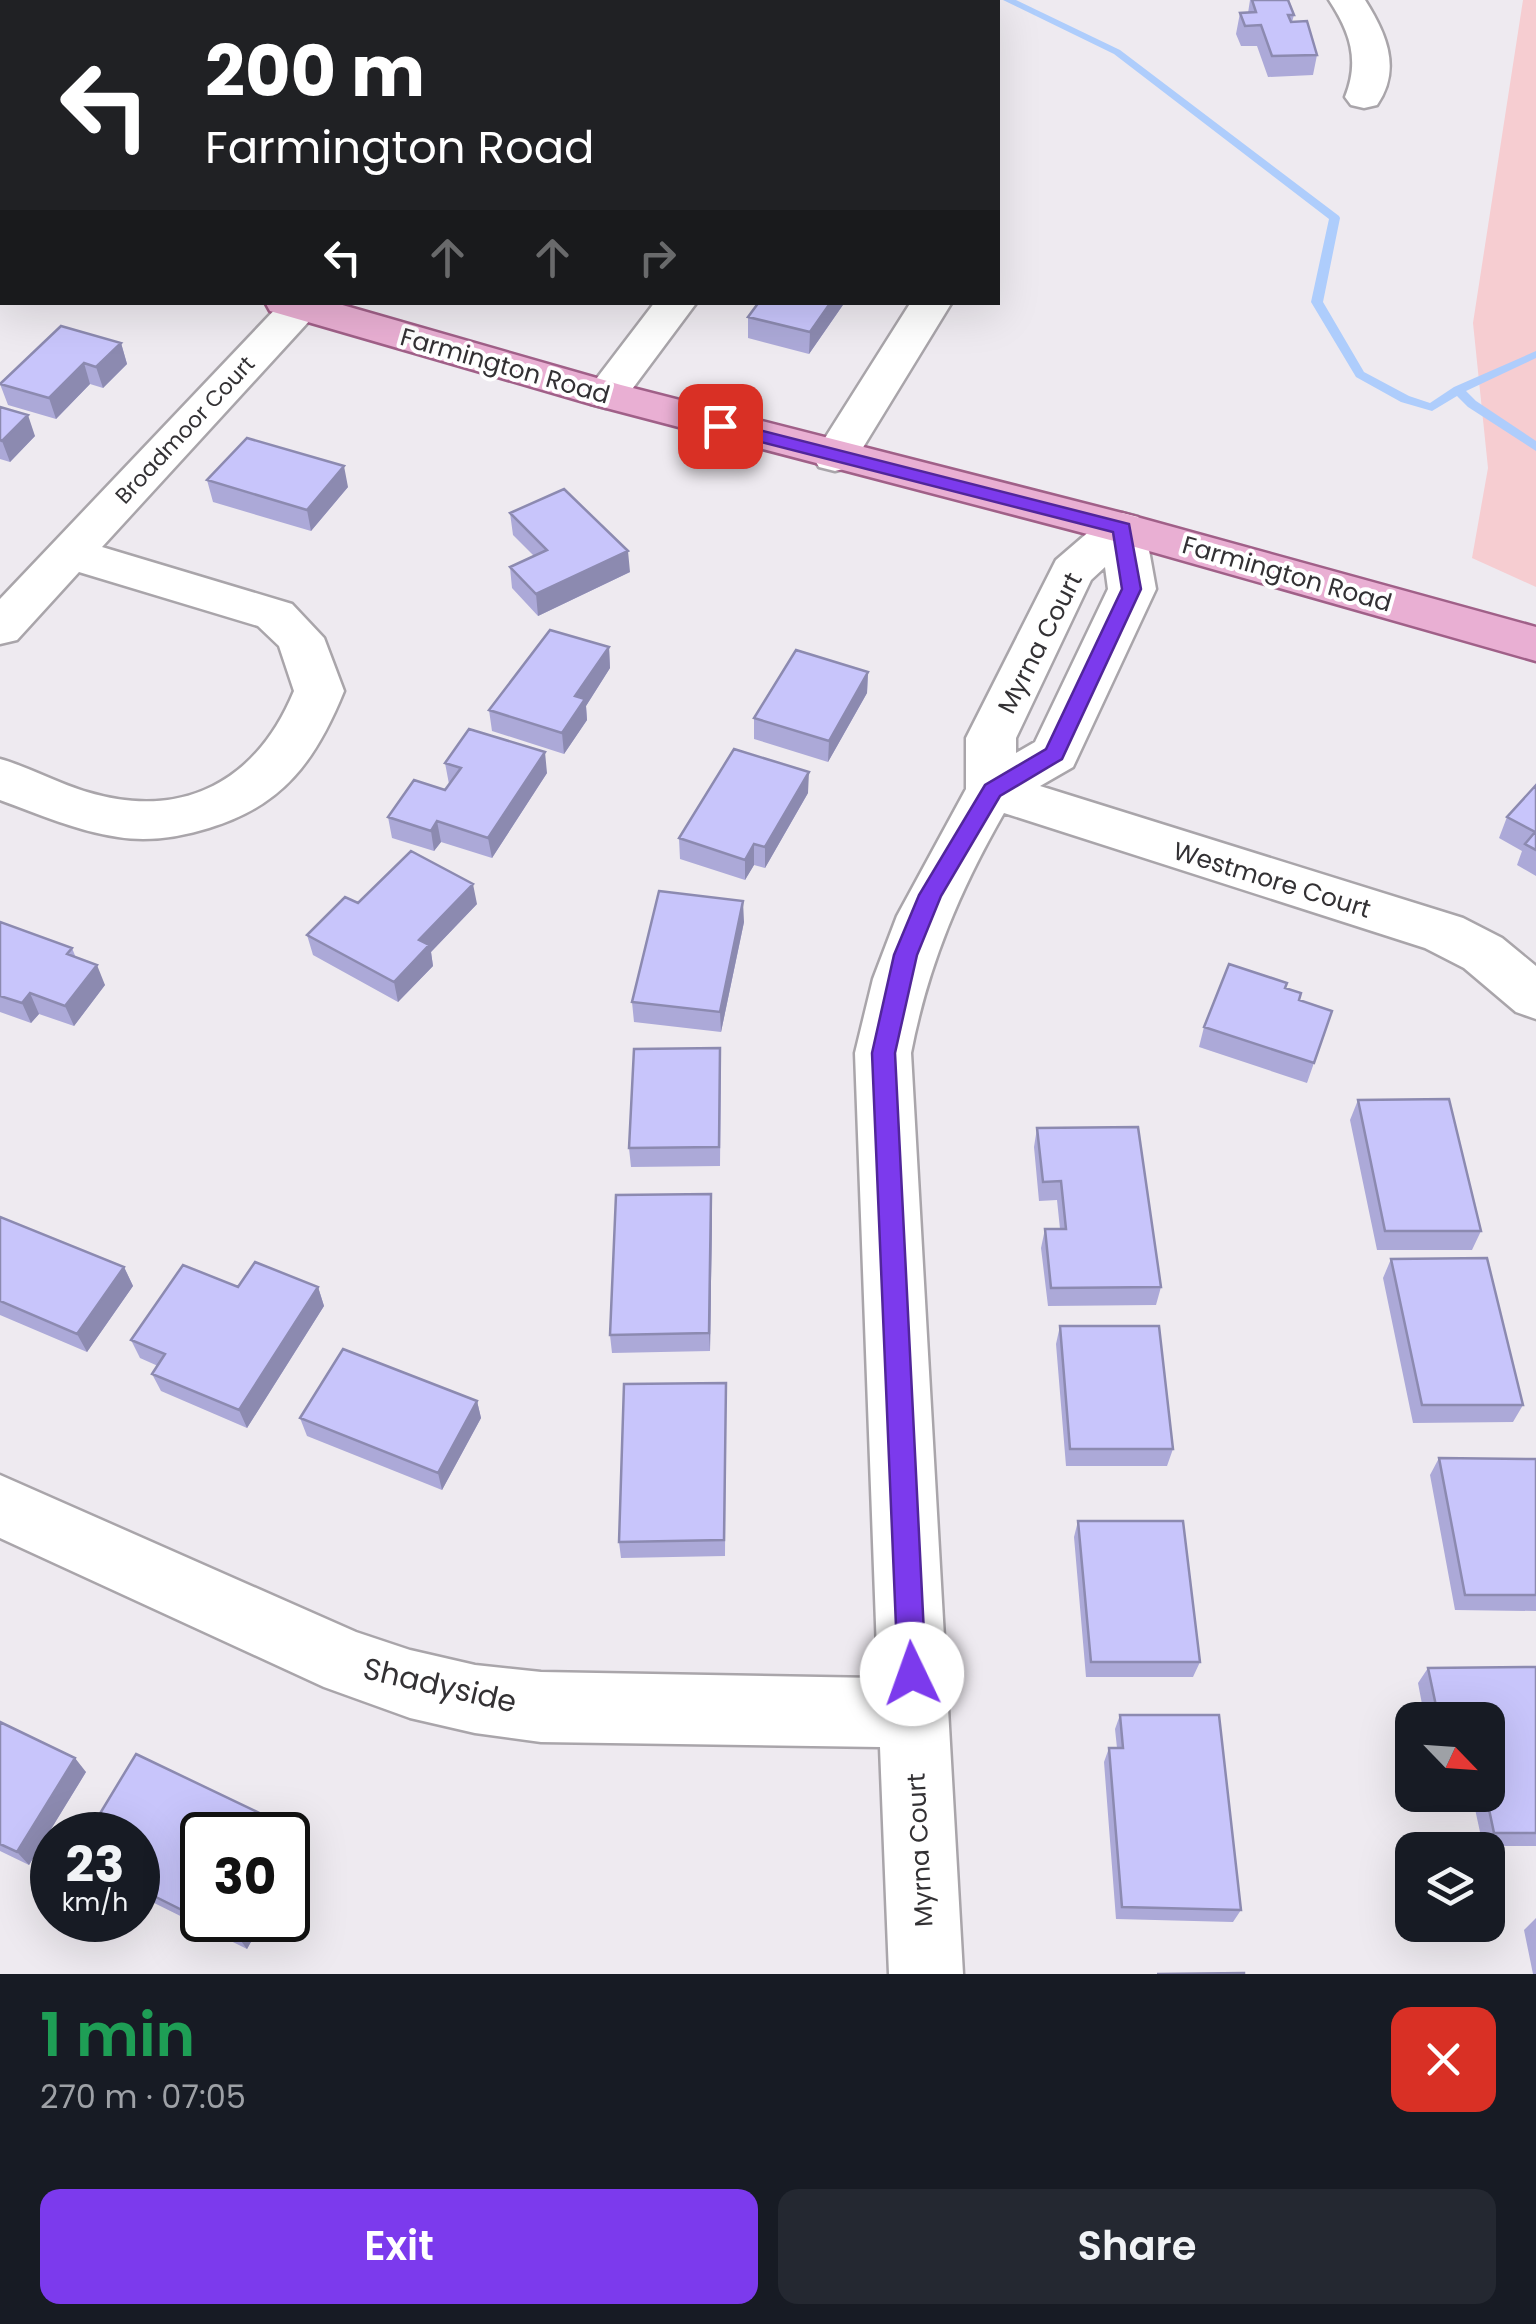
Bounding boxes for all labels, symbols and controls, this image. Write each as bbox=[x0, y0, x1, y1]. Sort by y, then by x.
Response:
text: 200 m bbox=[205, 22, 425, 121]
icon: left bbox=[40, 40, 170, 170]
text: Farmington Road bbox=[205, 116, 595, 179]
icon: left bbox=[315, 230, 370, 285]
icon: ahead bbox=[420, 230, 475, 285]
icon: ahead bbox=[525, 230, 580, 285]
icon: right bbox=[630, 230, 685, 285]
street label: Farmington Road bbox=[396, 319, 614, 413]
street label: Broadmoor Court bbox=[108, 349, 262, 511]
pin bbox=[678, 384, 763, 469]
icon: arrive bbox=[693, 399, 748, 454]
street label: Farmington Road bbox=[1178, 527, 1396, 621]
street label: Myrna Court bbox=[989, 566, 1091, 720]
street label: Westmore Court bbox=[1169, 833, 1375, 927]
position arrow bbox=[860, 1622, 964, 1726]
street label: Shadyside bbox=[359, 1646, 521, 1724]
north arrow bbox=[1395, 1702, 1505, 1812]
map controls bbox=[1395, 1702, 1505, 1942]
street label: Myrna Court bbox=[898, 1772, 942, 1928]
speed limit sign: 30 bbox=[180, 1812, 310, 1942]
text: 23 bbox=[66, 1829, 124, 1900]
button: layers bbox=[1395, 1832, 1505, 1942]
text: km/h bbox=[62, 1885, 128, 1920]
text: 1 min bbox=[40, 1993, 195, 2077]
button: close bbox=[1391, 2007, 1496, 2112]
text: 270 m · 07:05 bbox=[40, 2074, 246, 2119]
button: Exit bbox=[40, 2189, 758, 2304]
button: Share bbox=[778, 2189, 1496, 2304]

